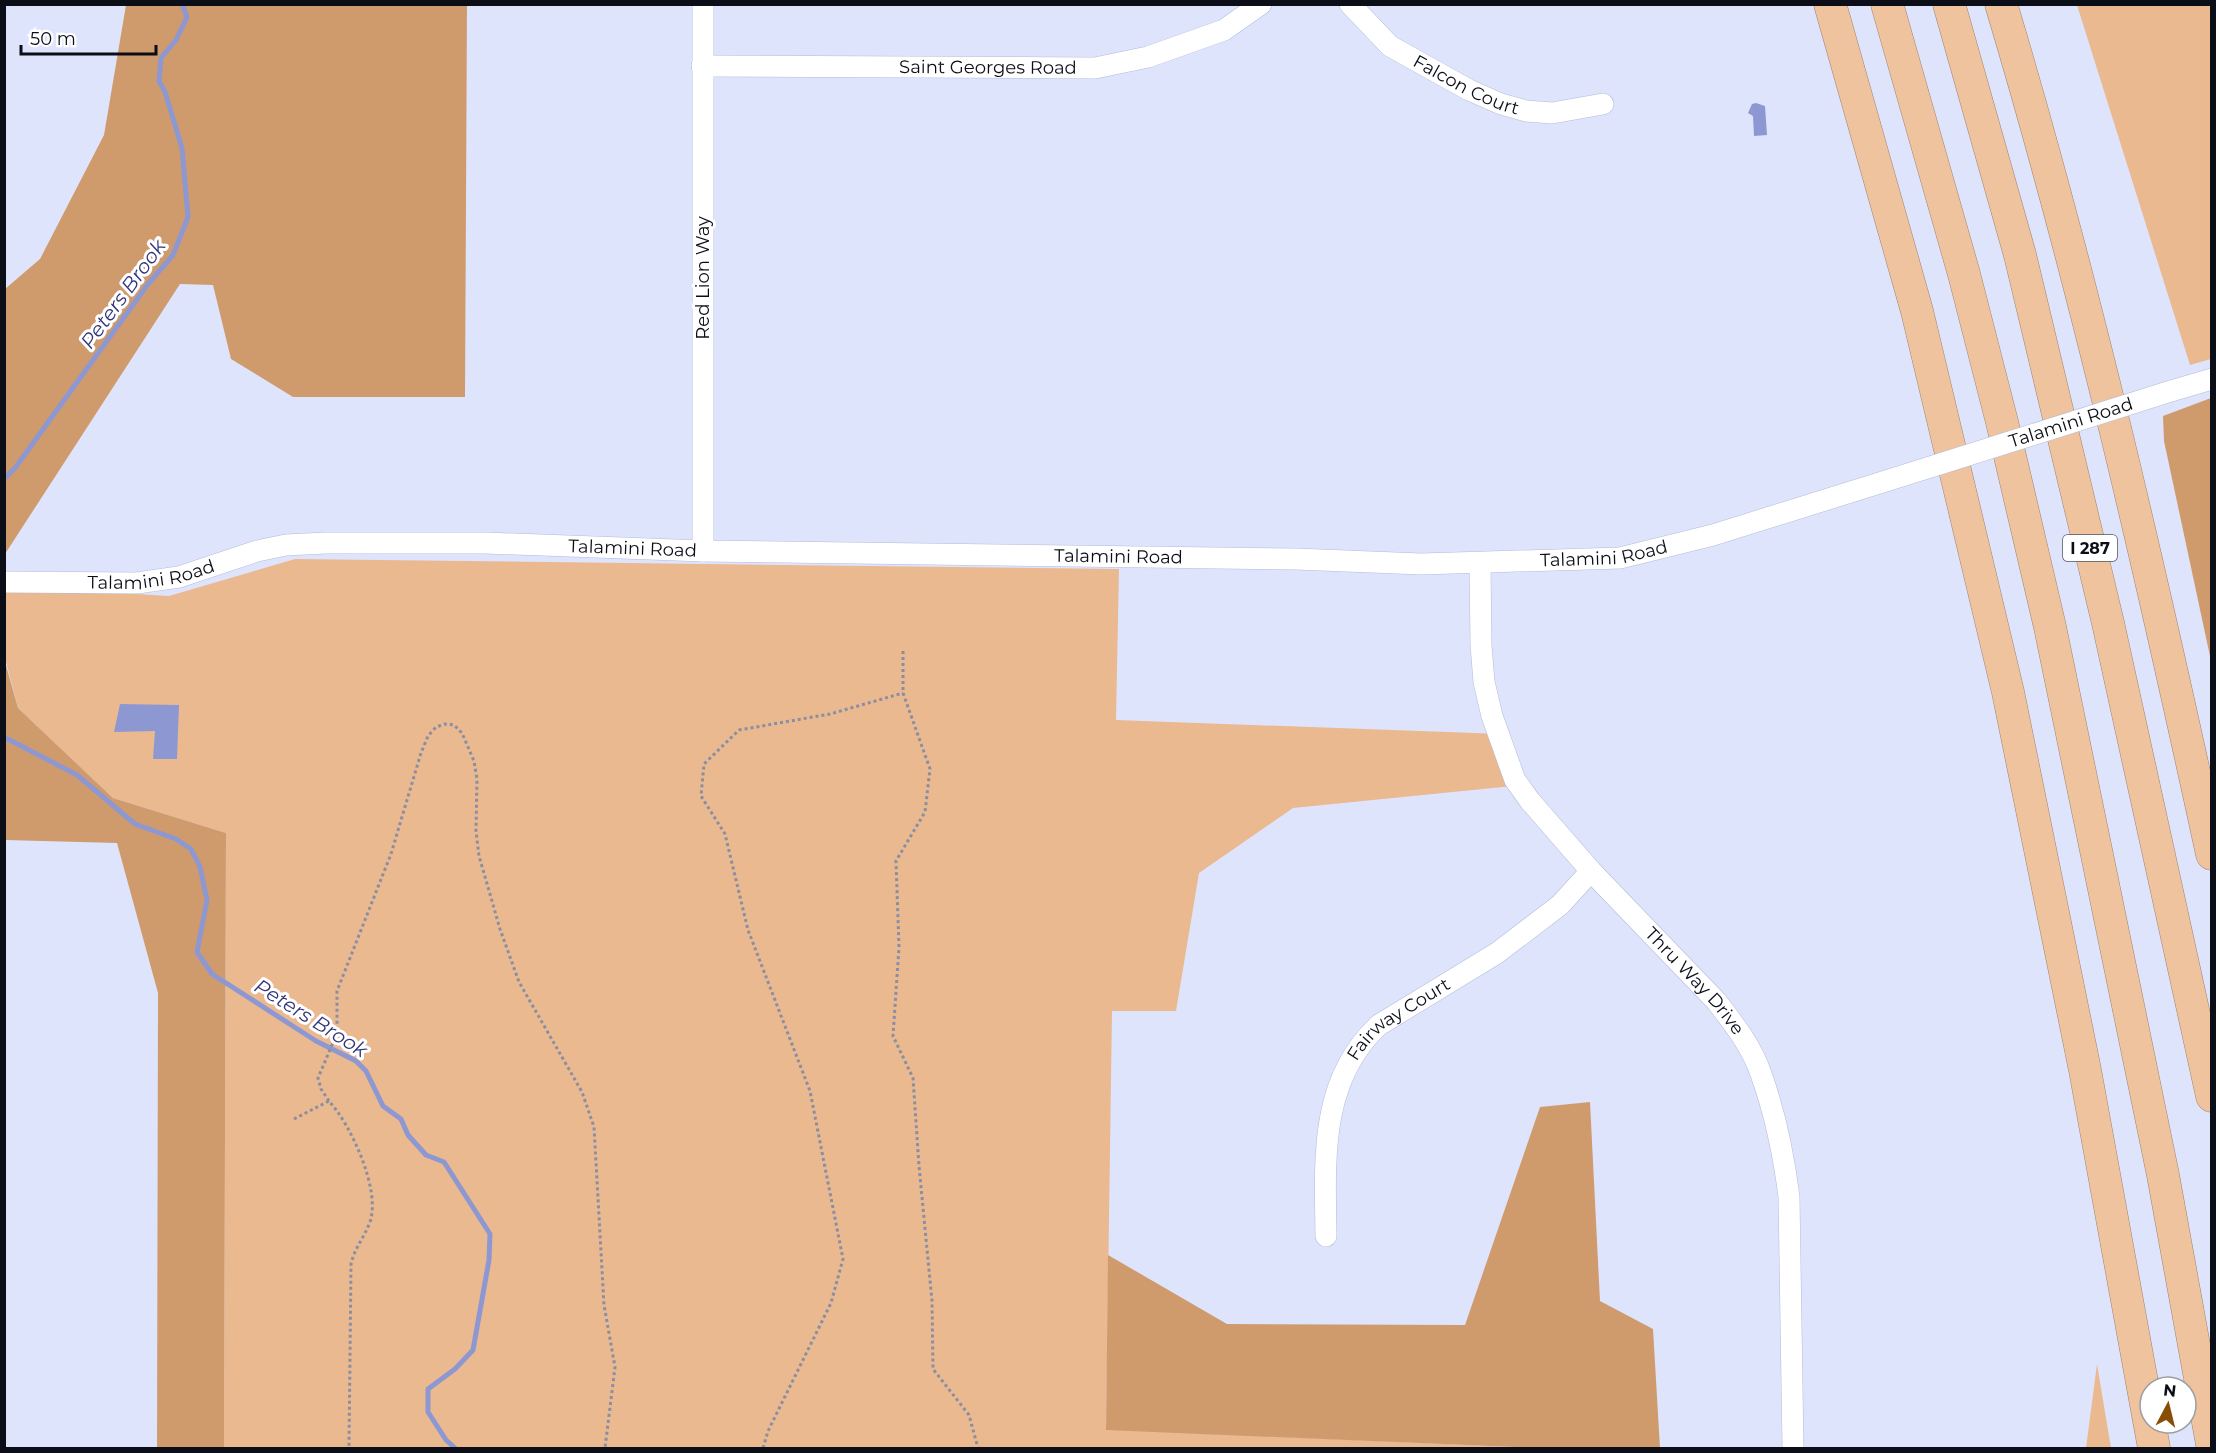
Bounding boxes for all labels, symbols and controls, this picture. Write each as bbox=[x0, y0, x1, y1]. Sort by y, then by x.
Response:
scale bar bbox=[21, 18, 156, 56]
text: 50 m bbox=[30, 28, 76, 50]
street label: Falcon Court bbox=[1409, 50, 1522, 120]
street label: Saint Georges Road bbox=[899, 56, 1077, 79]
street label: Red Lion Way bbox=[692, 216, 714, 340]
water label: Peters Brook bbox=[75, 234, 171, 353]
street label: Talamini Road bbox=[2006, 393, 2136, 452]
street label: Talamini Road bbox=[568, 535, 697, 562]
road number: I 287 bbox=[2063, 535, 2117, 561]
street label: Talamini Road bbox=[1540, 536, 1670, 571]
street label: Talamini Road bbox=[1054, 545, 1183, 568]
street label: Talamini Road bbox=[88, 555, 217, 594]
street label: Thru Way Drive bbox=[1640, 923, 1749, 1039]
street label: Fairway Court bbox=[1342, 973, 1454, 1065]
water label: Peters Brook bbox=[250, 974, 373, 1063]
north arrow bbox=[2138, 1375, 2198, 1435]
text: N bbox=[2162, 1380, 2177, 1401]

